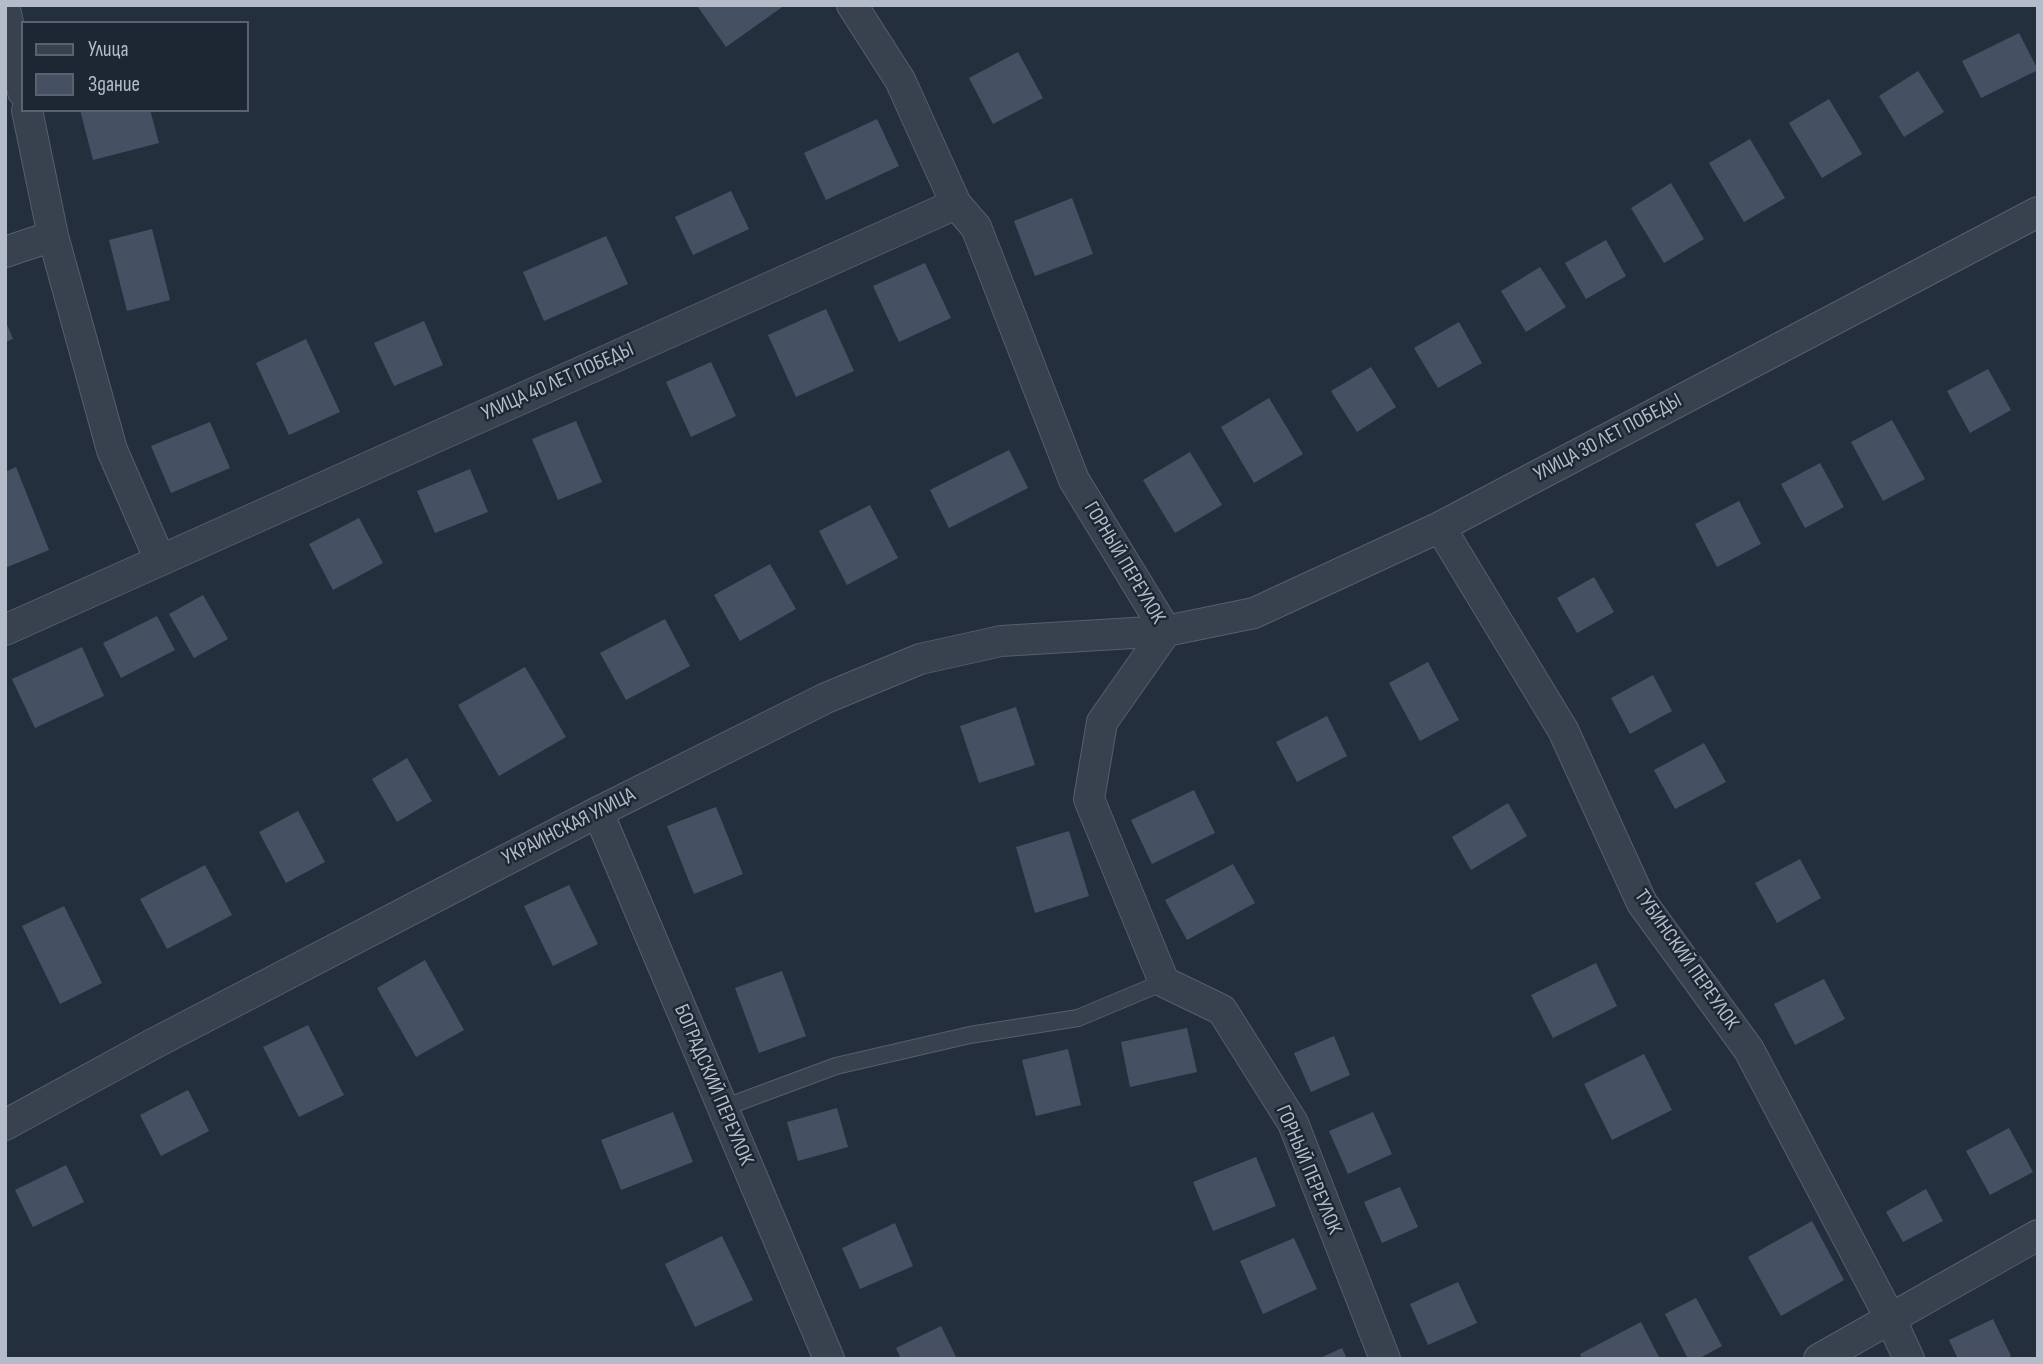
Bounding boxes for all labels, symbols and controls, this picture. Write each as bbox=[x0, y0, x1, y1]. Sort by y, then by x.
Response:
legend bbox=[21, 21, 248, 112]
text: Улица bbox=[88, 37, 129, 62]
text: Здание bbox=[88, 72, 140, 97]
street label: УЛИЦА 40 ЛЕТ ПОБЕДЫ bbox=[478, 337, 638, 427]
street label: УЛИЦА 30 ЛЕТ ПОБЕДЫ bbox=[1530, 388, 1686, 488]
street label: ГОРНЫЙ ПЕРЕУЛОК bbox=[1078, 498, 1170, 628]
street label: УКРАИНСКАЯ УЛИЦА bbox=[498, 783, 640, 871]
street label: ТУБИНСКИЙ ПЕРЕУЛОК bbox=[1628, 885, 1744, 1035]
street label: БОГРАДСКИЙ ПЕРЕУЛОК bbox=[668, 1001, 758, 1169]
street label: ГОРНЫЙ ПЕРЕУЛОК bbox=[1270, 1102, 1346, 1238]

